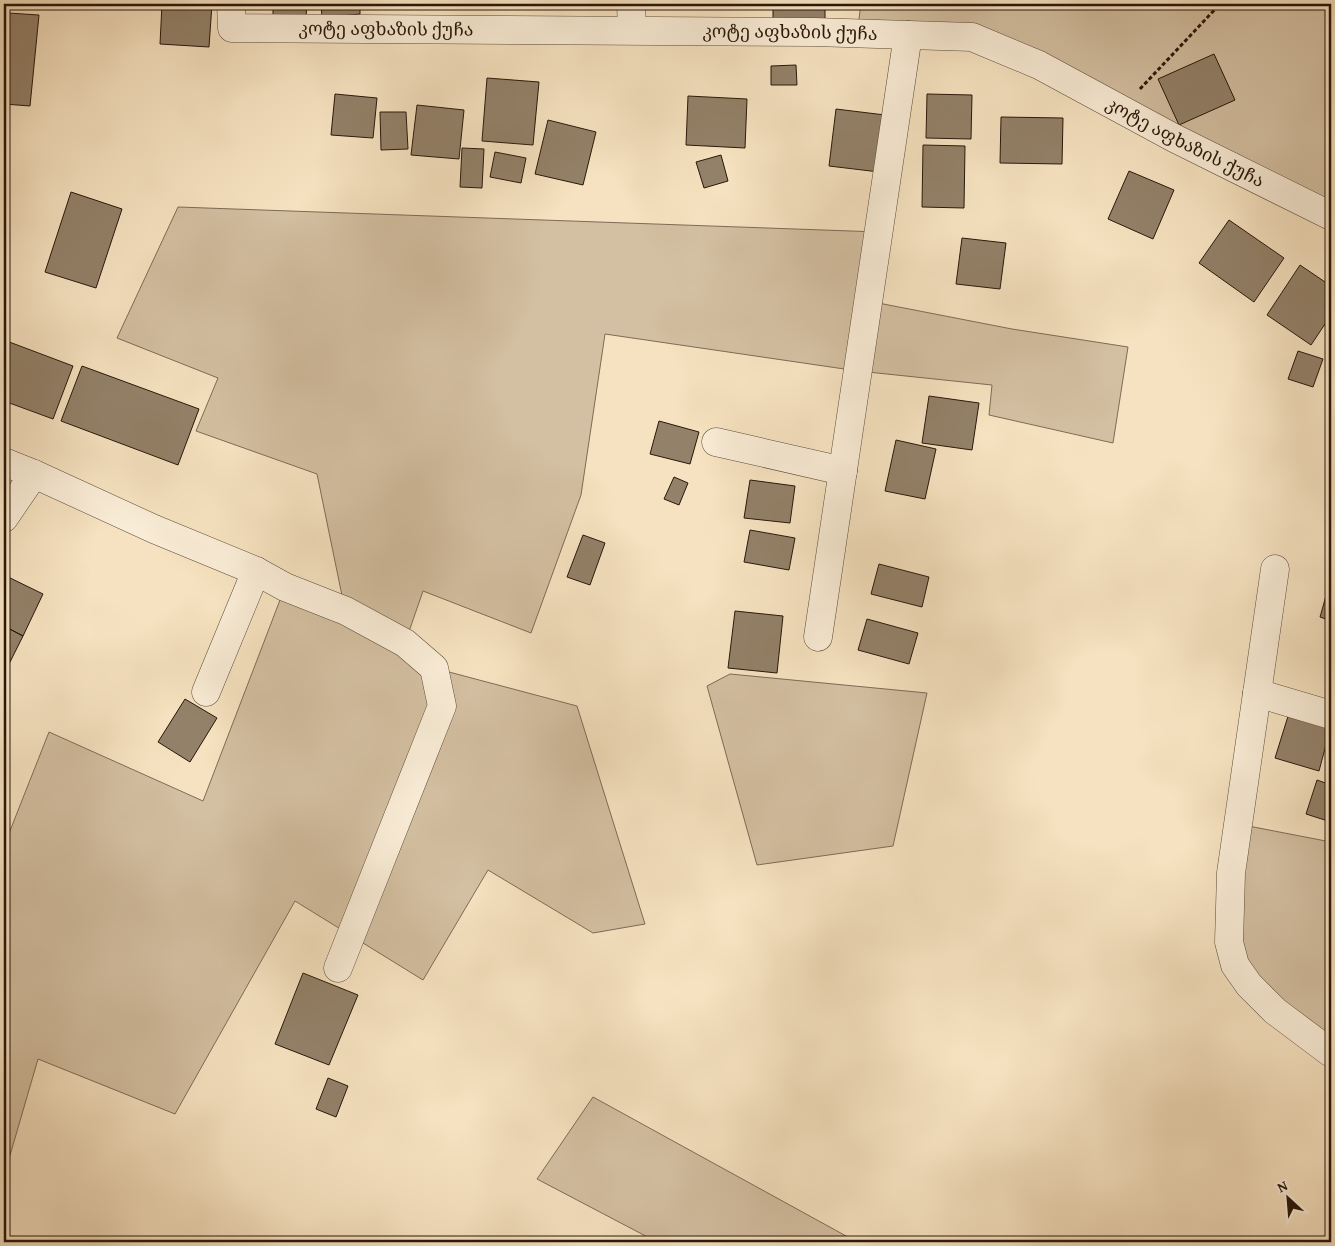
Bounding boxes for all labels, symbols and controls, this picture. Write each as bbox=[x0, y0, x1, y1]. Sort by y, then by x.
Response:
street label: კოტე აფხაზის ქუჩა bbox=[298, 14, 474, 43]
street label: კოტე აფხაზის ქუჩა bbox=[702, 17, 878, 47]
street label: კოტე აფხაზის ქუჩა bbox=[1101, 90, 1269, 194]
north arrow bbox=[1262, 1174, 1312, 1224]
text: N bbox=[1274, 1175, 1291, 1197]

